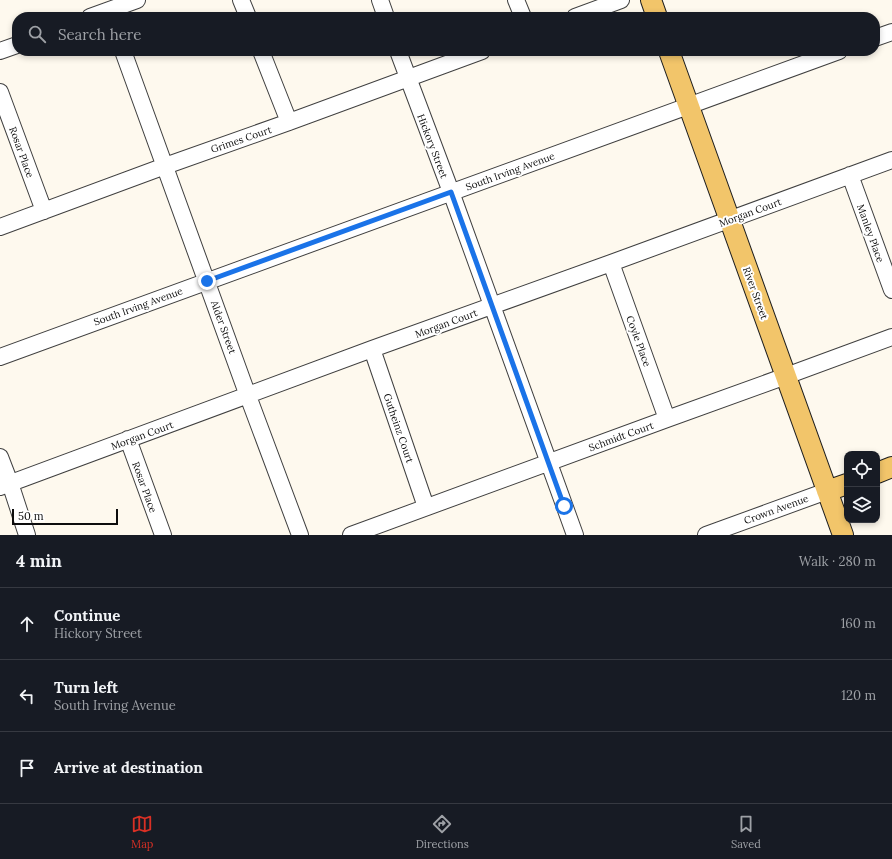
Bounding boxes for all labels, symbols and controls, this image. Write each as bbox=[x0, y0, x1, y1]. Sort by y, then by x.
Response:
search box bbox=[12, 12, 880, 56]
icon: search bbox=[26, 23, 48, 45]
text: Search here bbox=[58, 25, 141, 44]
street label: Hickory Street bbox=[414, 112, 451, 180]
street label: Grimes Court bbox=[209, 123, 273, 156]
street label: Rosar Place bbox=[6, 125, 37, 180]
street label: South Irving Avenue bbox=[464, 149, 557, 194]
street label: Morgan Court bbox=[717, 195, 783, 230]
street label: Manley Place bbox=[854, 202, 887, 265]
street label: River Street bbox=[740, 265, 771, 321]
route end bbox=[198, 272, 216, 290]
street label: South Irving Avenue bbox=[92, 284, 185, 329]
street label: Alder Street bbox=[208, 298, 239, 356]
street label: Morgan Court bbox=[413, 306, 479, 341]
street label: Coyle Place bbox=[623, 314, 654, 369]
street label: Gutheinz Court bbox=[381, 392, 417, 465]
street label: Morgan Court bbox=[109, 418, 175, 453]
street label: Schmidt Court bbox=[587, 419, 656, 454]
map controls bbox=[844, 451, 880, 523]
button: locate bbox=[844, 451, 880, 487]
street label: Rosar Place bbox=[129, 460, 160, 515]
button: layers bbox=[844, 487, 880, 523]
street label: Crown Avenue bbox=[742, 492, 811, 527]
route start bbox=[555, 497, 573, 515]
scale bar bbox=[12, 507, 118, 526]
text: 50 m bbox=[18, 509, 44, 523]
text: 4 min bbox=[16, 550, 62, 572]
text: Walk · 280 m bbox=[799, 553, 876, 570]
text: Continue bbox=[54, 606, 120, 625]
icon: ahead bbox=[16, 613, 38, 635]
text: 160 m bbox=[841, 615, 876, 632]
text: Hickory Street bbox=[54, 625, 142, 642]
text: Turn left bbox=[54, 678, 118, 697]
icon: left bbox=[16, 685, 38, 707]
text: 120 m bbox=[841, 687, 876, 704]
text: South Irving Avenue bbox=[54, 697, 176, 714]
icon: arrive bbox=[16, 757, 38, 779]
text: Arrive at destination bbox=[54, 758, 203, 777]
tab: Map bbox=[131, 813, 153, 851]
tab: Directions bbox=[416, 813, 469, 851]
tab: Saved bbox=[731, 813, 761, 851]

